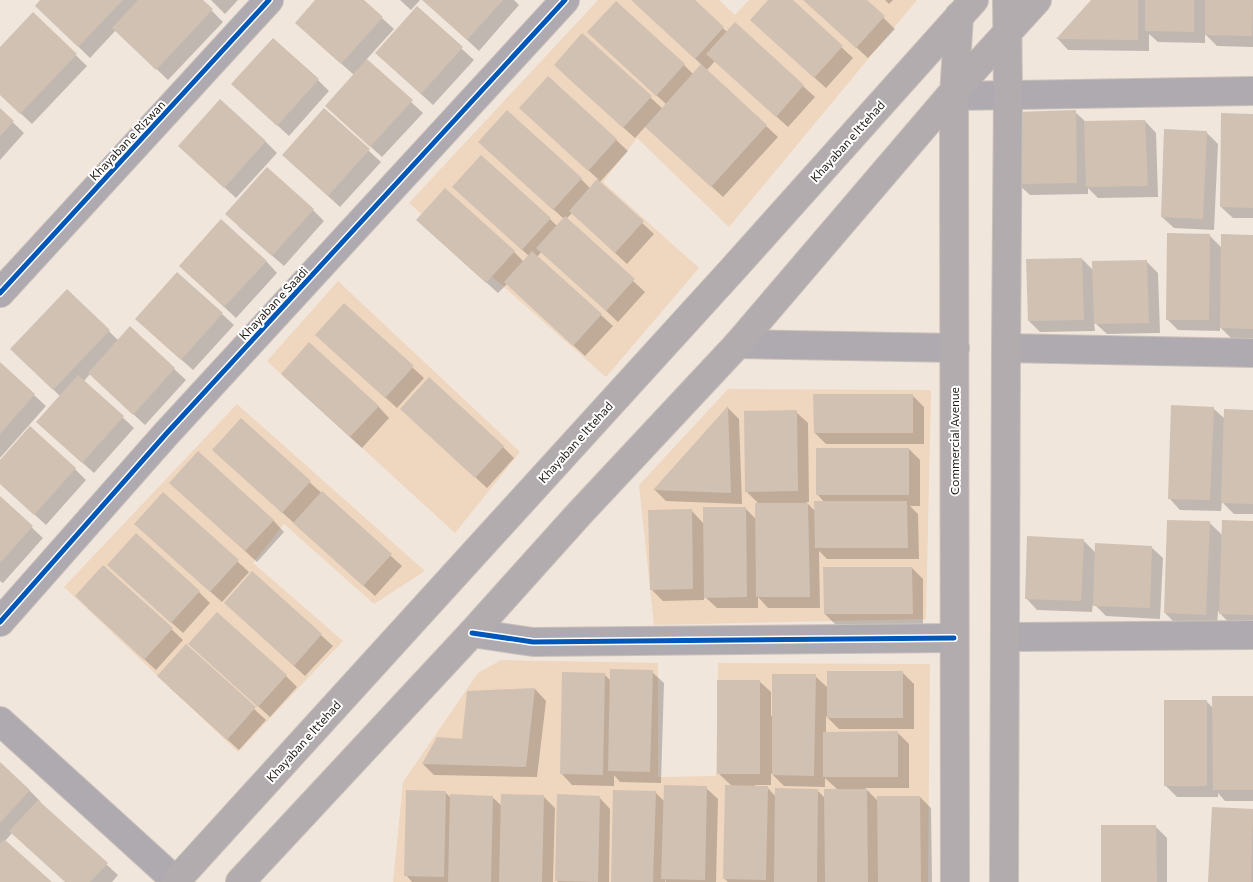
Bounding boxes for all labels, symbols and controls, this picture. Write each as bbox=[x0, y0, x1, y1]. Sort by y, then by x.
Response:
street label: Khayaban e Rizwan bbox=[86, 97, 168, 183]
street label: Khayaban e Ittehad bbox=[807, 98, 887, 184]
street label: Khayaban e Saadi bbox=[236, 264, 310, 342]
street label: Commercial Avenue bbox=[947, 387, 961, 495]
street label: Khayaban e Ittehad bbox=[535, 399, 615, 485]
street label: Khayaban e Ittehad bbox=[263, 698, 343, 784]

